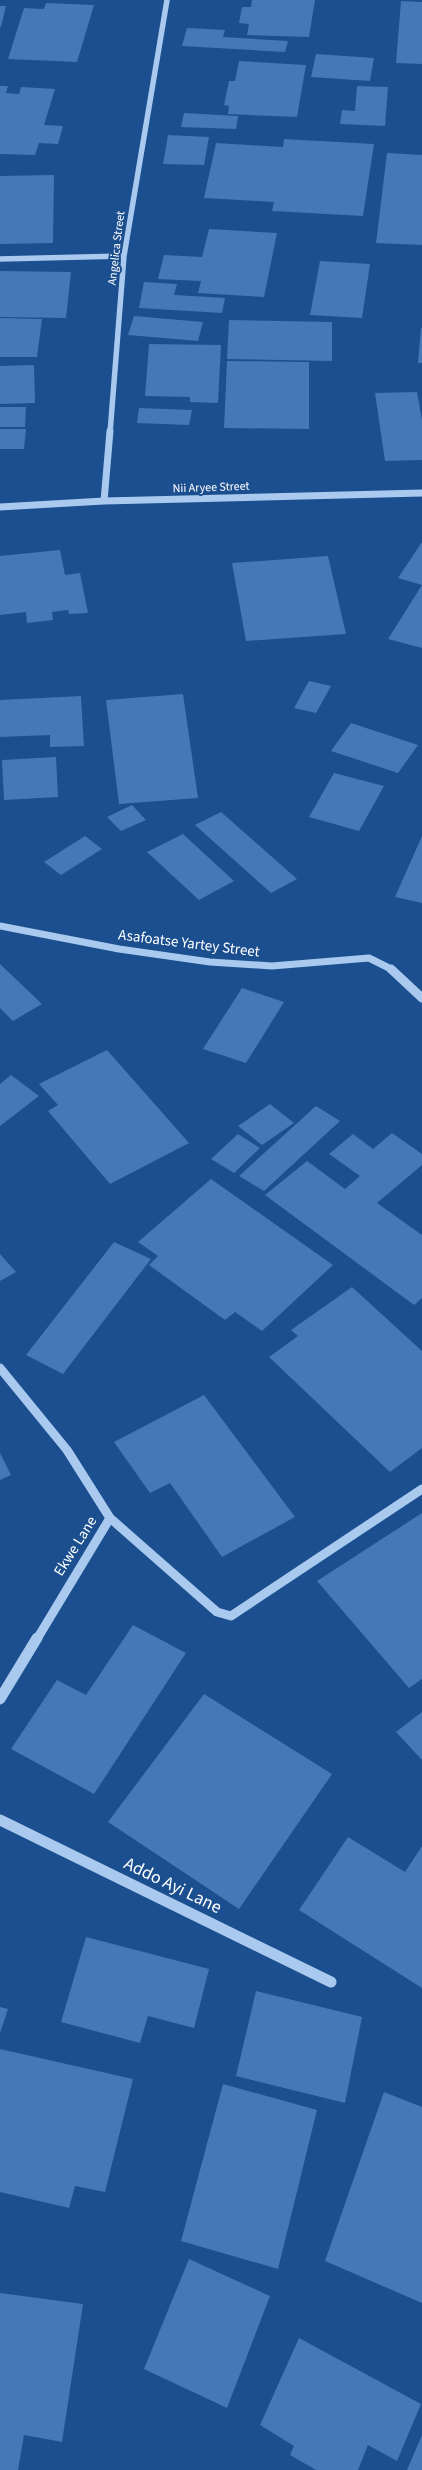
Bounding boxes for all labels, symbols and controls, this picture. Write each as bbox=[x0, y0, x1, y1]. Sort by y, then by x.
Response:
street label: Angelica Street bbox=[104, 210, 129, 286]
street label: Nii Aryee Street bbox=[172, 478, 250, 497]
street label: Asafoatse Yartey Street bbox=[117, 924, 261, 963]
street label: Ekwe Lane bbox=[49, 1512, 102, 1580]
street label: Addo Ayi Lane bbox=[120, 1851, 226, 1920]

